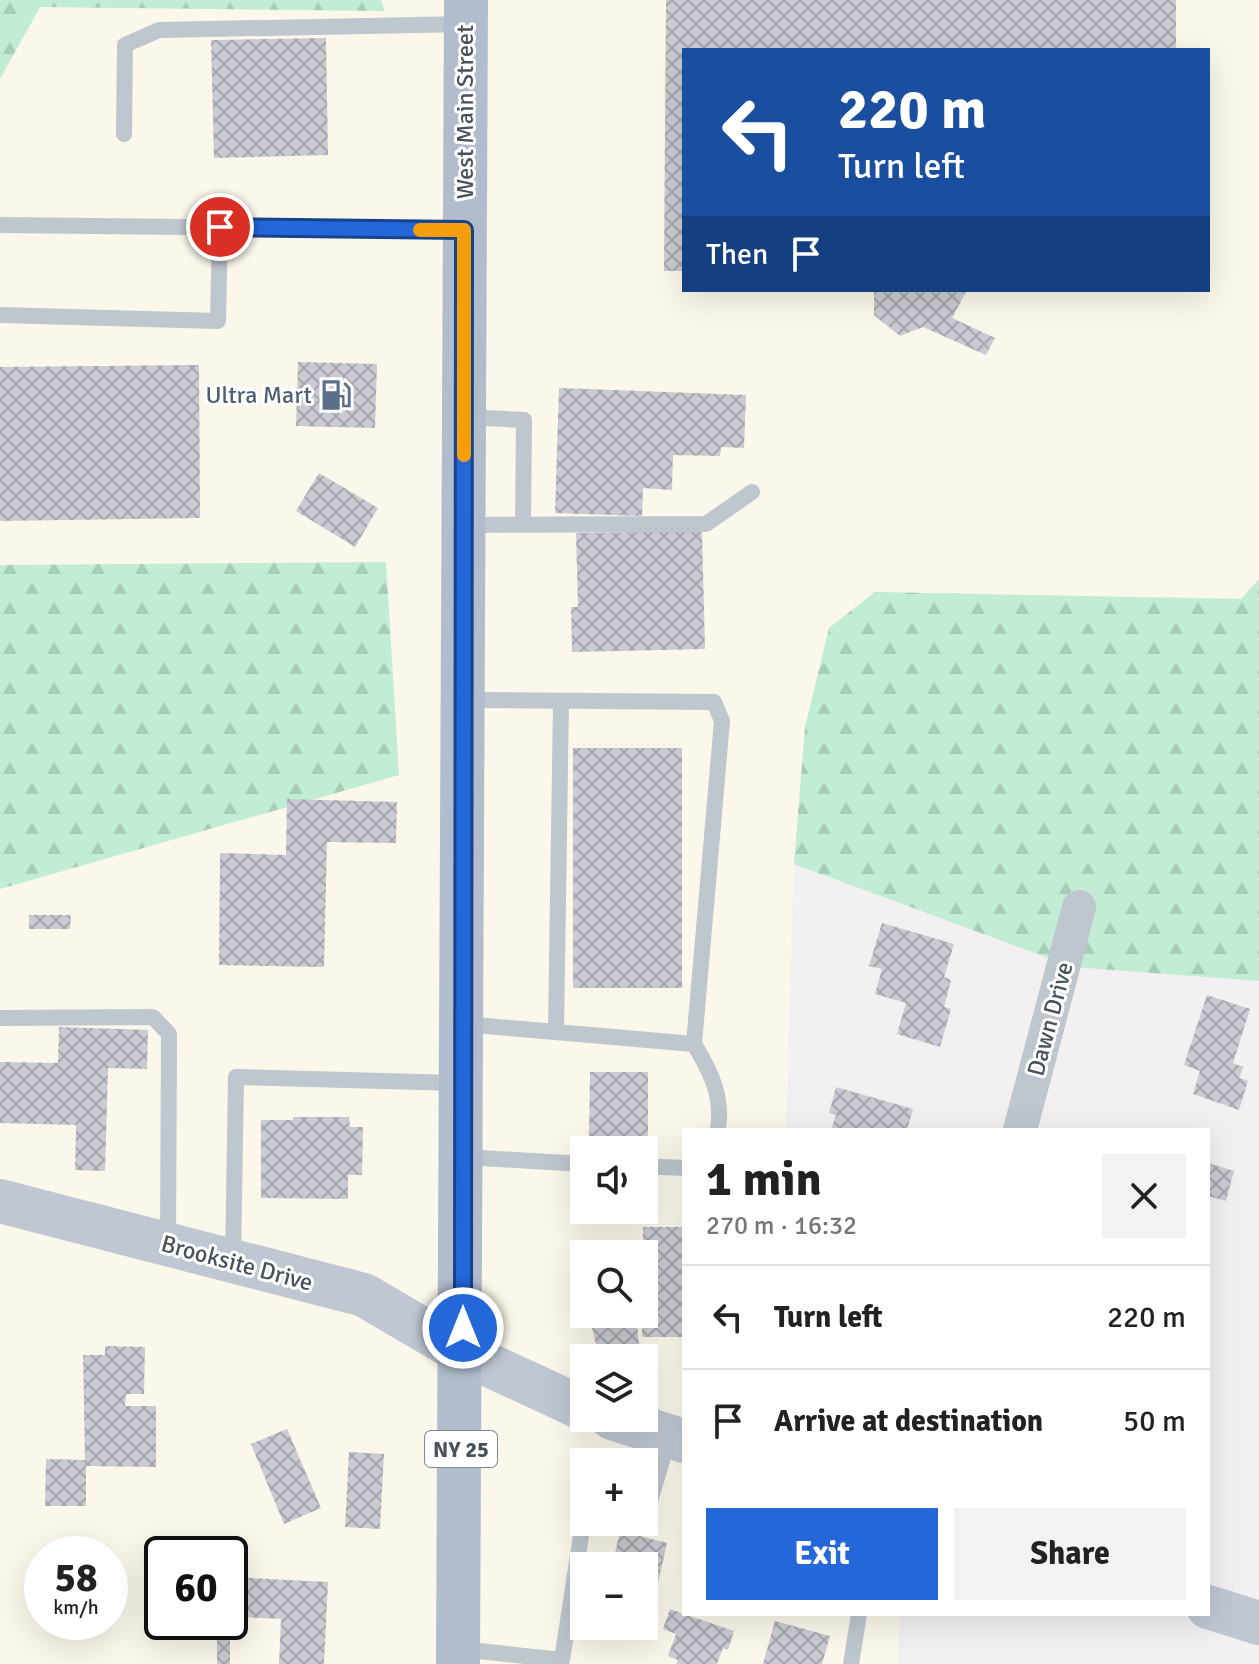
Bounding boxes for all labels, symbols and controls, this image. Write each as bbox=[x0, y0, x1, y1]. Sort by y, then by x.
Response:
street label: West Main Street bbox=[450, 25, 480, 199]
text: 220 m bbox=[838, 75, 986, 144]
icon: left bbox=[706, 80, 810, 184]
text: Turn left bbox=[838, 144, 965, 189]
pin bbox=[186, 193, 254, 261]
icon: arrive bbox=[198, 205, 242, 249]
icon: arrive bbox=[784, 232, 828, 276]
text: Then bbox=[706, 236, 768, 273]
fuel station icon: Ultra Mart bbox=[319, 378, 353, 412]
place label: Ultra Mart bbox=[206, 380, 312, 410]
street label: Dawn Drive bbox=[1020, 959, 1080, 1079]
map controls bbox=[570, 1136, 658, 1640]
button: sound bbox=[570, 1136, 658, 1224]
text: 1 min bbox=[706, 1150, 822, 1209]
button: close bbox=[1102, 1154, 1186, 1238]
text: 270 m · 16:32 bbox=[706, 1210, 857, 1242]
street label: Brooksite Drive bbox=[158, 1228, 316, 1298]
button: search bbox=[570, 1240, 658, 1328]
position arrow bbox=[421, 1286, 505, 1370]
icon: left bbox=[706, 1295, 750, 1339]
text: Turn left bbox=[774, 1299, 883, 1336]
text: 220 m bbox=[1107, 1299, 1186, 1336]
button: layers bbox=[570, 1344, 658, 1432]
icon: arrive bbox=[706, 1399, 750, 1443]
text: Arrive at destination bbox=[774, 1403, 1043, 1440]
text: 50 m bbox=[1123, 1403, 1186, 1440]
road number: NY 25 bbox=[425, 1431, 497, 1467]
button: + bbox=[570, 1448, 658, 1536]
button: Exit bbox=[706, 1508, 938, 1600]
button: Share bbox=[954, 1508, 1186, 1600]
speed limit sign: 60 bbox=[144, 1536, 248, 1640]
button: − bbox=[570, 1552, 658, 1640]
text: 58 bbox=[54, 1553, 98, 1603]
text: km/h bbox=[53, 1595, 99, 1620]

